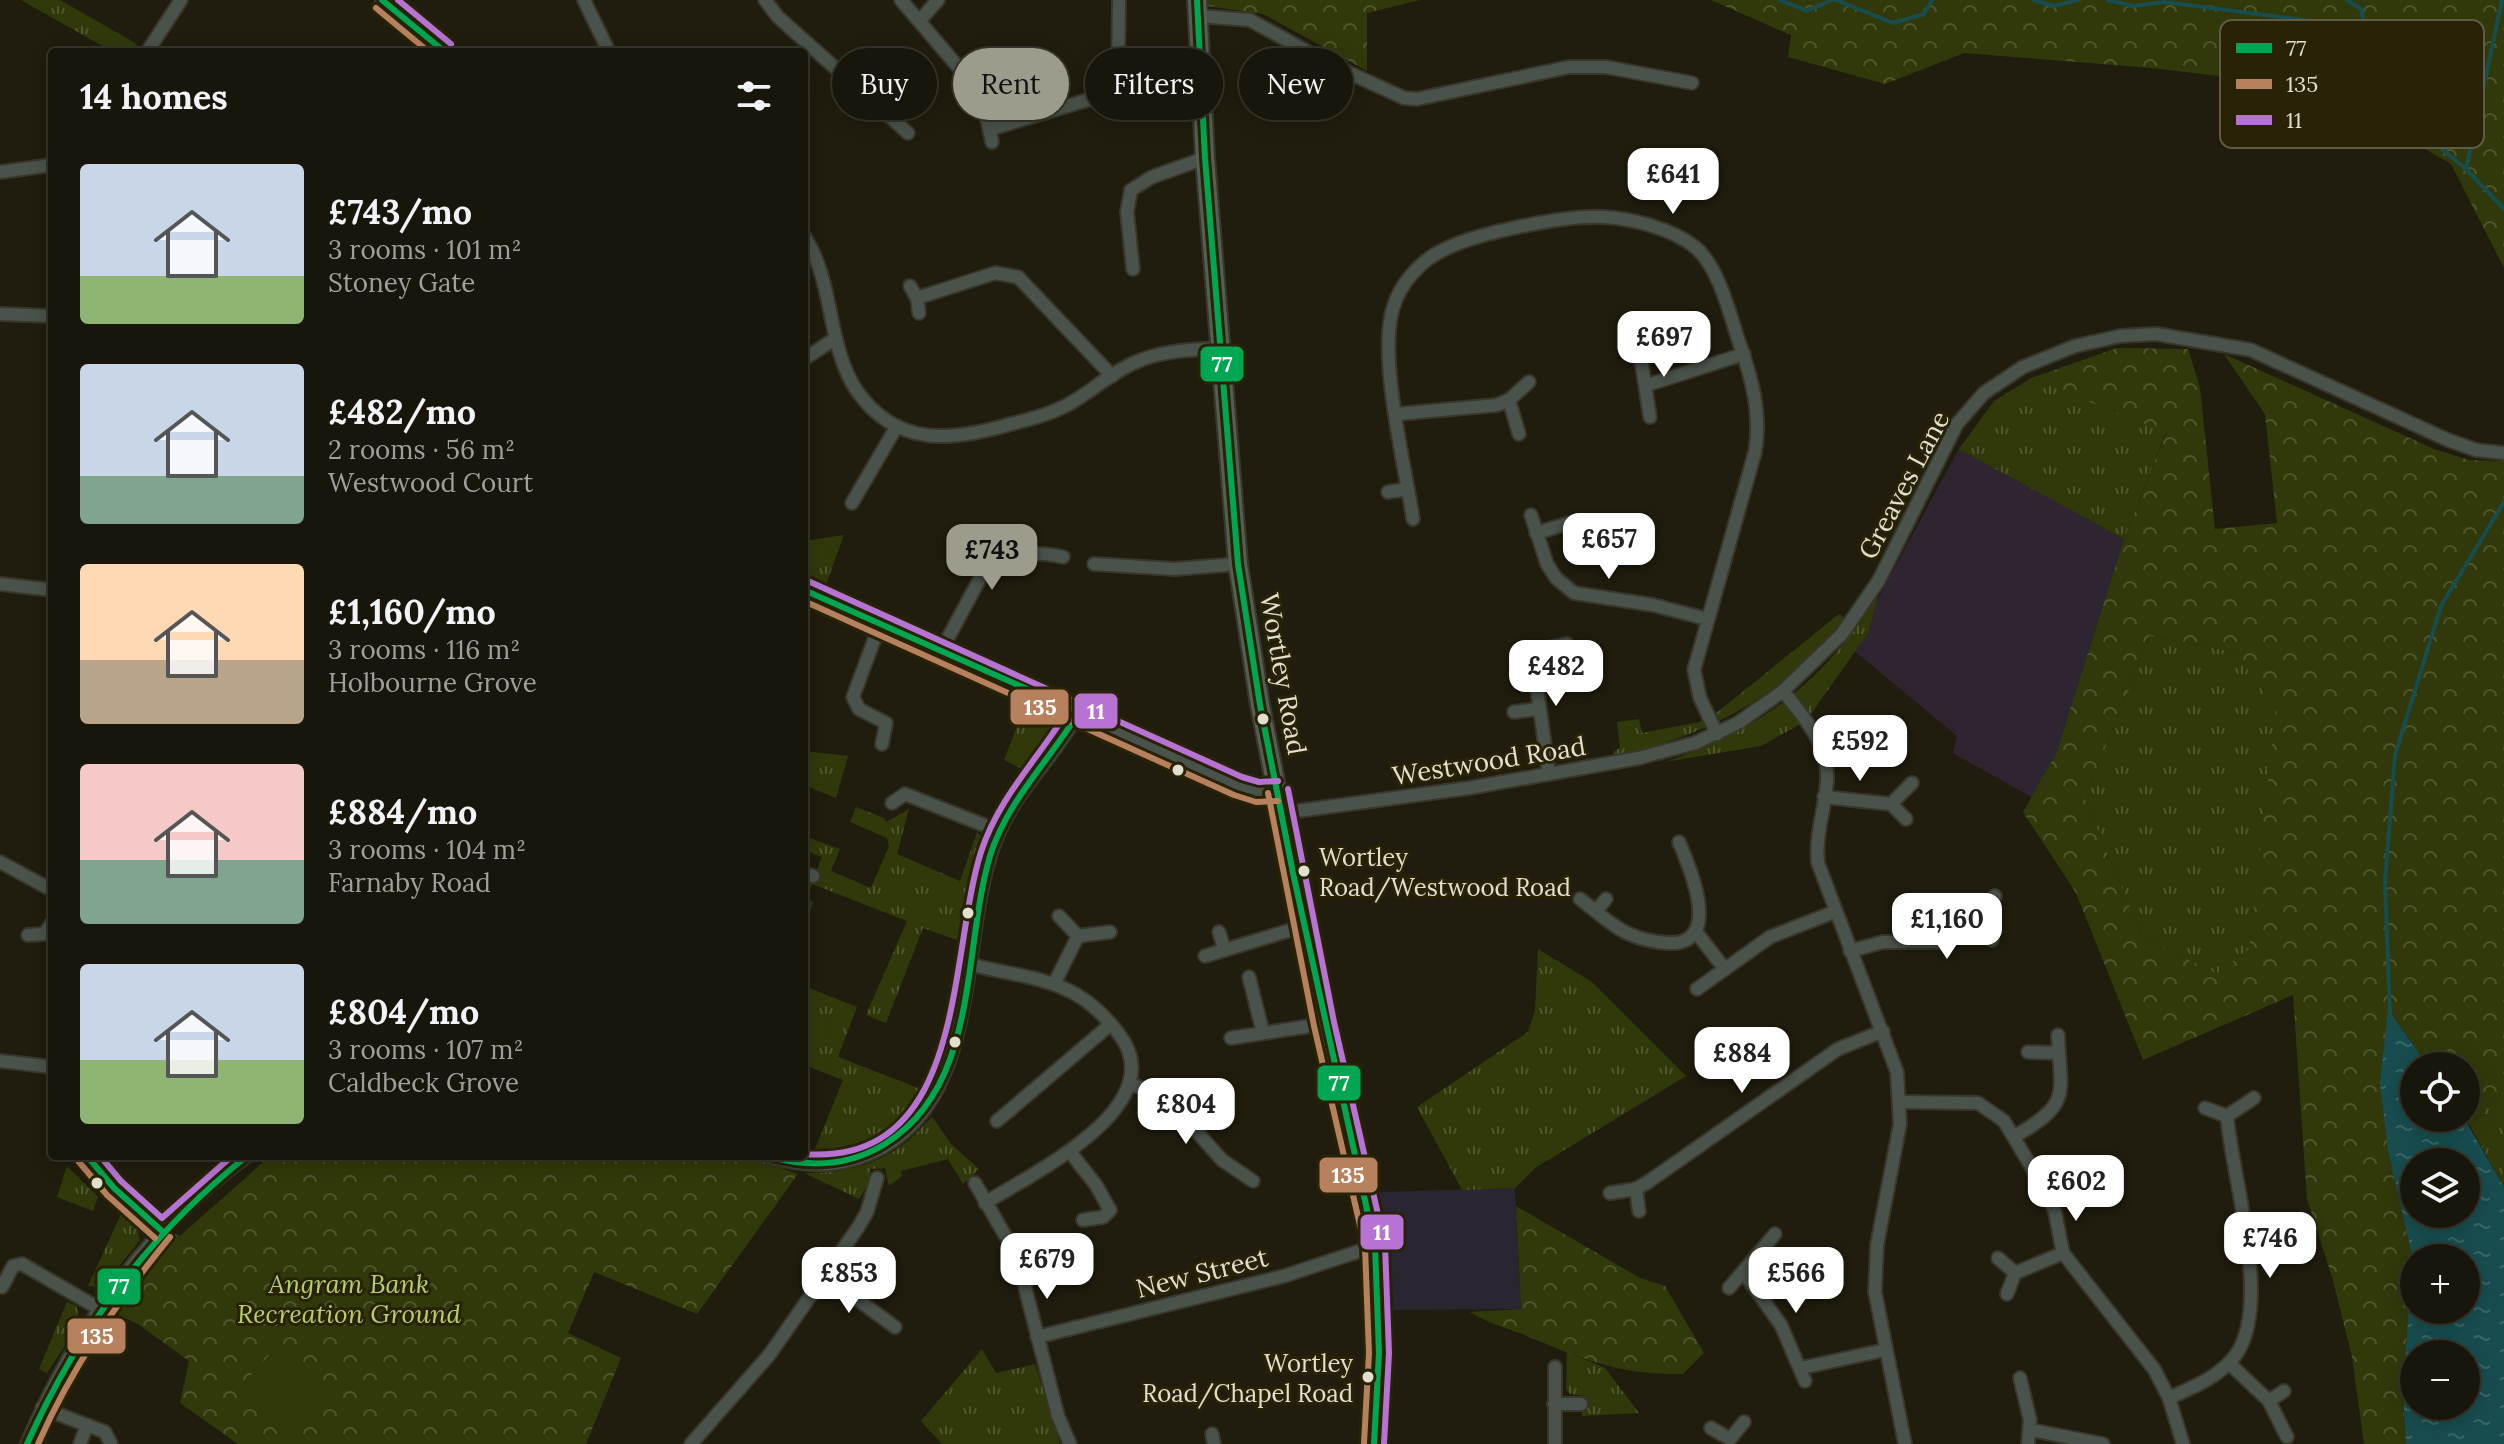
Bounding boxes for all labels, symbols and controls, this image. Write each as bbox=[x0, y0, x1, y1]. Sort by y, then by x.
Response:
legend bbox=[2220, 20, 2484, 148]
text: 77 bbox=[2286, 34, 2306, 62]
chip: Buy bbox=[832, 48, 937, 120]
chip: Rent bbox=[953, 48, 1069, 120]
chip: Filters bbox=[1085, 48, 1223, 120]
chip: New bbox=[1239, 48, 1353, 120]
text: 135 bbox=[2286, 70, 2318, 98]
icon: filters bbox=[732, 74, 776, 118]
text: 14 homes bbox=[80, 75, 228, 118]
text: 11 bbox=[2286, 106, 2302, 134]
pin: £641 bbox=[1626, 148, 1720, 216]
text: £641 bbox=[1646, 157, 1700, 190]
text: £743/mo bbox=[328, 190, 472, 233]
icon: home bbox=[144, 196, 240, 292]
text: 3 rooms · 101 m² bbox=[328, 233, 521, 266]
text: Stoney Gate bbox=[328, 266, 475, 299]
pin: £697 bbox=[1617, 311, 1711, 379]
text: £697 bbox=[1635, 320, 1693, 353]
line badge: 77 bbox=[1199, 345, 1245, 383]
text: 77 bbox=[1212, 350, 1232, 378]
text: £482/mo bbox=[328, 390, 476, 433]
icon: home bbox=[144, 396, 240, 492]
street label: Greaves Lane bbox=[1851, 405, 1956, 564]
text: 2 rooms · 56 m² bbox=[328, 433, 515, 466]
text: Westwood Court bbox=[328, 466, 533, 499]
pin: £657 bbox=[1562, 513, 1656, 581]
text: £657 bbox=[1581, 522, 1637, 555]
pin: £743 bbox=[945, 524, 1039, 592]
text: £743 bbox=[964, 533, 1020, 566]
text: £1,160/mo bbox=[328, 590, 496, 633]
street label: Wortley Road bbox=[1253, 591, 1314, 757]
icon: home bbox=[144, 596, 240, 692]
text: 3 rooms · 116 m² bbox=[328, 633, 520, 666]
pin: £482 bbox=[1509, 640, 1603, 708]
text: £482 bbox=[1527, 649, 1585, 682]
text: Holbourne Grove bbox=[328, 666, 537, 699]
line badge: 135 bbox=[1009, 688, 1070, 726]
line badge: 11 bbox=[1073, 692, 1119, 730]
text: 135 bbox=[1023, 693, 1057, 721]
text: 11 bbox=[1087, 697, 1105, 725]
unlabelled marker bbox=[1255, 711, 1271, 727]
pin: £592 bbox=[1813, 715, 1907, 783]
text: £592 bbox=[1831, 724, 1889, 757]
street label: Westwood Road bbox=[1390, 729, 1588, 792]
unlabelled marker bbox=[1170, 762, 1186, 778]
text: £884/mo bbox=[328, 790, 477, 833]
icon: home bbox=[144, 796, 240, 892]
text: 3 rooms · 104 m² bbox=[328, 833, 526, 866]
place label: Wortley Road/Westwood Road bbox=[1319, 842, 1571, 903]
marker: Wortley Road/Westwood Road bbox=[1296, 863, 1312, 879]
text: Farnaby Road bbox=[328, 866, 491, 899]
pin: £1,160 bbox=[1882, 893, 2012, 961]
text: £1,160 bbox=[1910, 902, 1984, 935]
unlabelled marker bbox=[960, 905, 976, 921]
text: £804/mo bbox=[328, 990, 479, 1033]
icon: home bbox=[144, 996, 240, 1092]
pin: £884 bbox=[1695, 1027, 1789, 1095]
text: 3 rooms · 107 m² bbox=[328, 1033, 523, 1066]
unlabelled marker bbox=[947, 1034, 963, 1050]
text: £884 bbox=[1713, 1036, 1771, 1069]
map controls bbox=[2400, 1052, 2480, 1420]
button: locate bbox=[2400, 1052, 2480, 1132]
line badge: 77 bbox=[1316, 1064, 1362, 1102]
text: Caldbeck Grove bbox=[328, 1066, 519, 1099]
text: 77 bbox=[1329, 1069, 1349, 1097]
pin: £804 bbox=[1139, 1078, 1233, 1146]
text: £804 bbox=[1156, 1087, 1216, 1120]
button: layers bbox=[2400, 1148, 2480, 1228]
pin: £602 bbox=[2029, 1155, 2123, 1223]
line badge: 135 bbox=[1318, 1156, 1379, 1194]
text: 135 bbox=[1331, 1161, 1365, 1189]
text: £602 bbox=[2046, 1164, 2106, 1197]
unlabelled marker bbox=[89, 1175, 105, 1191]
pin: £746 bbox=[2223, 1212, 2317, 1280]
line badge: 11 bbox=[1359, 1213, 1405, 1251]
text: 11 bbox=[1373, 1218, 1391, 1246]
text: £746 bbox=[2242, 1221, 2298, 1254]
pin: £679 bbox=[1000, 1233, 1094, 1301]
street label: New Street bbox=[1132, 1240, 1271, 1305]
text: £679 bbox=[1018, 1242, 1076, 1275]
button: + bbox=[2400, 1244, 2480, 1324]
pin: £853 bbox=[802, 1247, 896, 1315]
pin: £566 bbox=[1749, 1247, 1843, 1315]
text: £853 bbox=[820, 1256, 878, 1289]
text: £566 bbox=[1767, 1256, 1825, 1289]
line badge: 77 bbox=[96, 1267, 142, 1306]
park label: Angram Bank Recreation Ground bbox=[237, 1267, 461, 1330]
text: 77 bbox=[109, 1272, 129, 1300]
line badge: 135 bbox=[66, 1317, 127, 1355]
text: 135 bbox=[80, 1322, 114, 1350]
button: − bbox=[2400, 1340, 2480, 1420]
place label: Wortley Road/Chapel Road bbox=[1142, 1348, 1353, 1409]
marker: Wortley Road/Chapel Road bbox=[1360, 1369, 1376, 1385]

